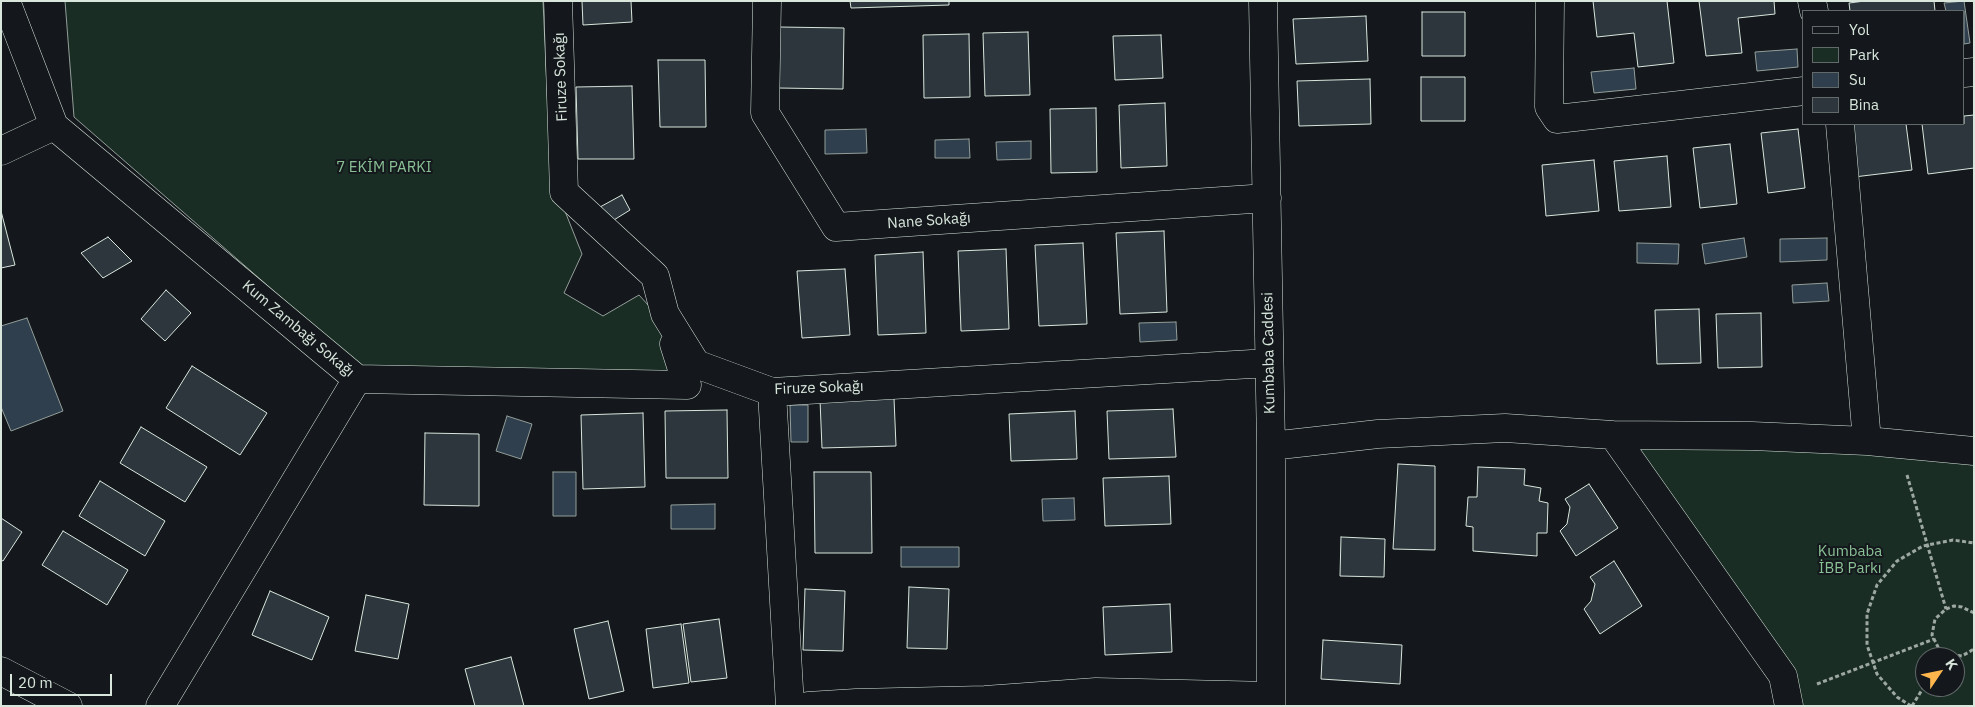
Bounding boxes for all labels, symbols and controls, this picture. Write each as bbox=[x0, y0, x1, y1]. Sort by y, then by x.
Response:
legend bbox=[1802, 10, 1965, 125]
text: Yol bbox=[1849, 20, 1870, 39]
street label: Firuze Sokağı bbox=[550, 32, 572, 122]
text: Park bbox=[1849, 45, 1879, 64]
text: Su bbox=[1849, 70, 1866, 89]
text: Bina bbox=[1849, 95, 1879, 114]
park label: 7 EKİM PARKI bbox=[336, 159, 432, 177]
street label: Nane Sokağı bbox=[887, 209, 971, 233]
street label: Kum Zambağı Sokağı bbox=[238, 277, 358, 381]
street label: Kumbaba Caddesi bbox=[1259, 292, 1279, 414]
street label: Firuze Sokağı bbox=[774, 377, 864, 399]
park label: Kumbaba İBB Parkı bbox=[1818, 543, 1882, 578]
north arrow bbox=[1915, 647, 1965, 697]
text: K bbox=[1941, 655, 1962, 673]
scale bar bbox=[12, 664, 115, 696]
text: 20 m bbox=[18, 673, 53, 692]

